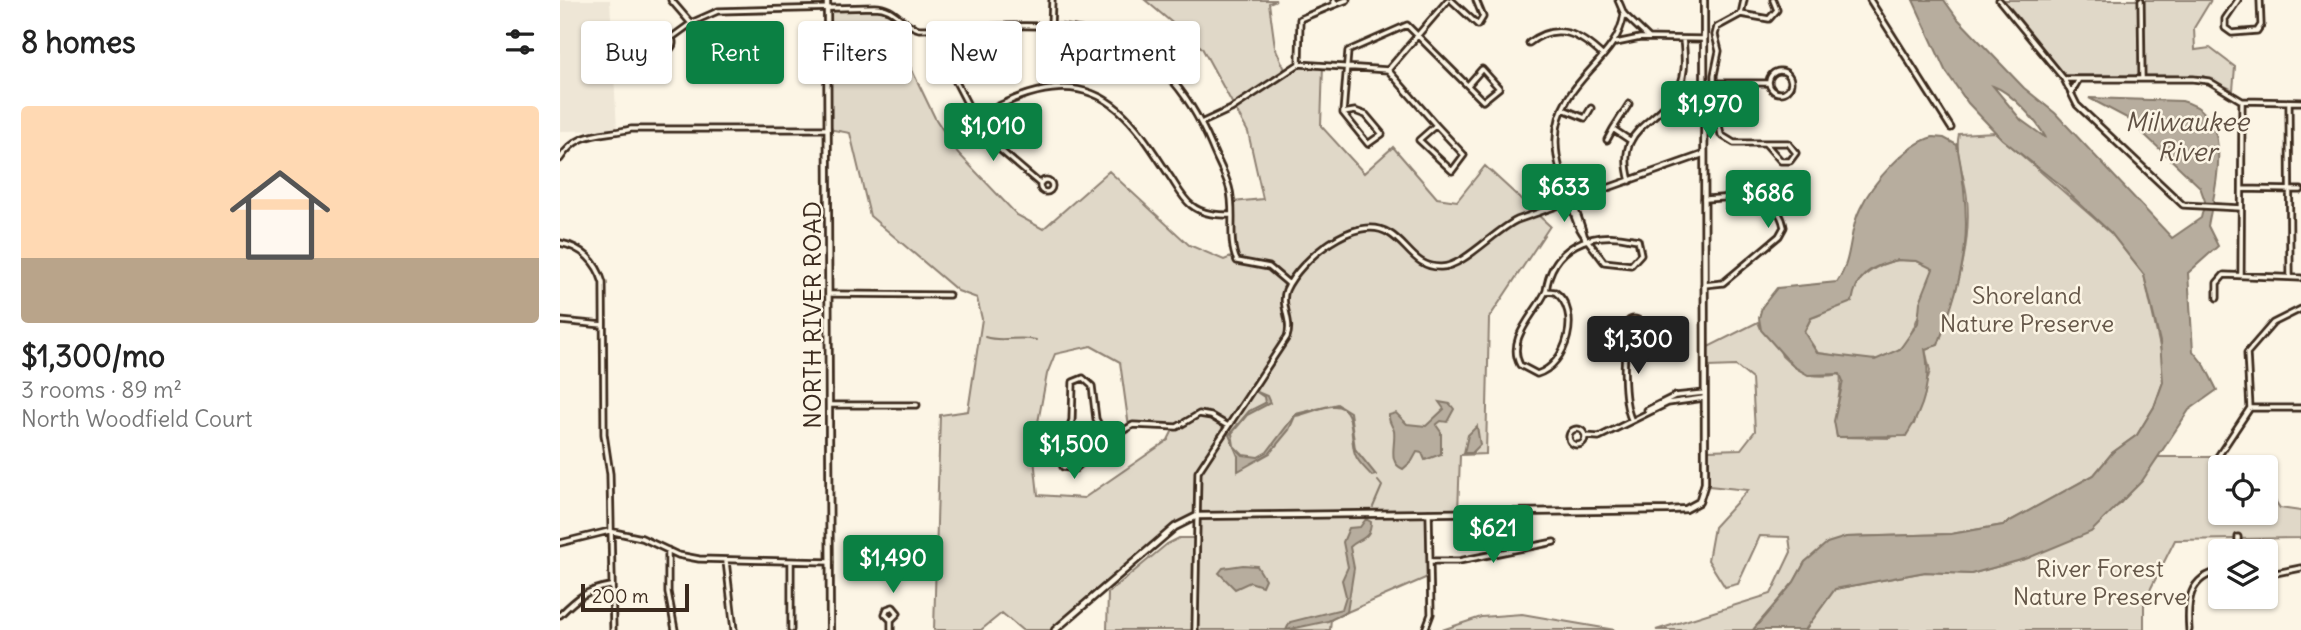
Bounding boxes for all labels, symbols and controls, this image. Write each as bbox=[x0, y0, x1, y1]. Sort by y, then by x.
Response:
chip: Buy bbox=[581, 21, 672, 84]
chip: Rent bbox=[686, 21, 784, 84]
chip: Filters bbox=[798, 21, 912, 84]
chip: New bbox=[926, 21, 1022, 84]
chip: Apartment bbox=[1036, 21, 1200, 84]
text: 8 homes bbox=[21, 23, 136, 61]
icon: filters bbox=[501, 23, 539, 61]
pin: $1,970 bbox=[1653, 82, 1767, 141]
text: $1,970 bbox=[1677, 89, 1743, 118]
pin: $1,010 bbox=[936, 104, 1050, 163]
water label: Milwaukee River bbox=[2125, 105, 2251, 168]
text: $1,010 bbox=[960, 111, 1026, 140]
icon: home bbox=[217, 152, 343, 278]
pin: $633 bbox=[1523, 164, 1605, 224]
pin: $686 bbox=[1727, 170, 1809, 230]
text: $633 bbox=[1538, 172, 1590, 201]
text: $686 bbox=[1742, 178, 1794, 207]
street label: NORTH RIVER ROAD bbox=[797, 201, 827, 429]
park label: Shoreland Nature Preserve bbox=[1940, 280, 2114, 338]
pin: $1,300 bbox=[1581, 316, 1695, 376]
text: $1,300 bbox=[1603, 324, 1673, 353]
text: $1,300/mo bbox=[21, 337, 165, 375]
text: 3 rooms · 89 m² bbox=[21, 375, 182, 404]
text: North Woodfield Court bbox=[21, 404, 253, 433]
pin: $1,500 bbox=[1017, 421, 1131, 481]
text: $1,500 bbox=[1039, 429, 1109, 458]
map controls bbox=[2208, 455, 2278, 609]
button: locate bbox=[2208, 455, 2278, 525]
pin: $621 bbox=[1452, 505, 1534, 565]
text: $621 bbox=[1469, 513, 1517, 542]
pin: $1,490 bbox=[836, 536, 950, 595]
button: layers bbox=[2208, 539, 2278, 609]
text: $1,490 bbox=[859, 543, 927, 572]
park label: River Forest Nature Preserve bbox=[2013, 553, 2187, 611]
scale bar bbox=[581, 581, 690, 613]
text: 200 m bbox=[592, 584, 649, 608]

